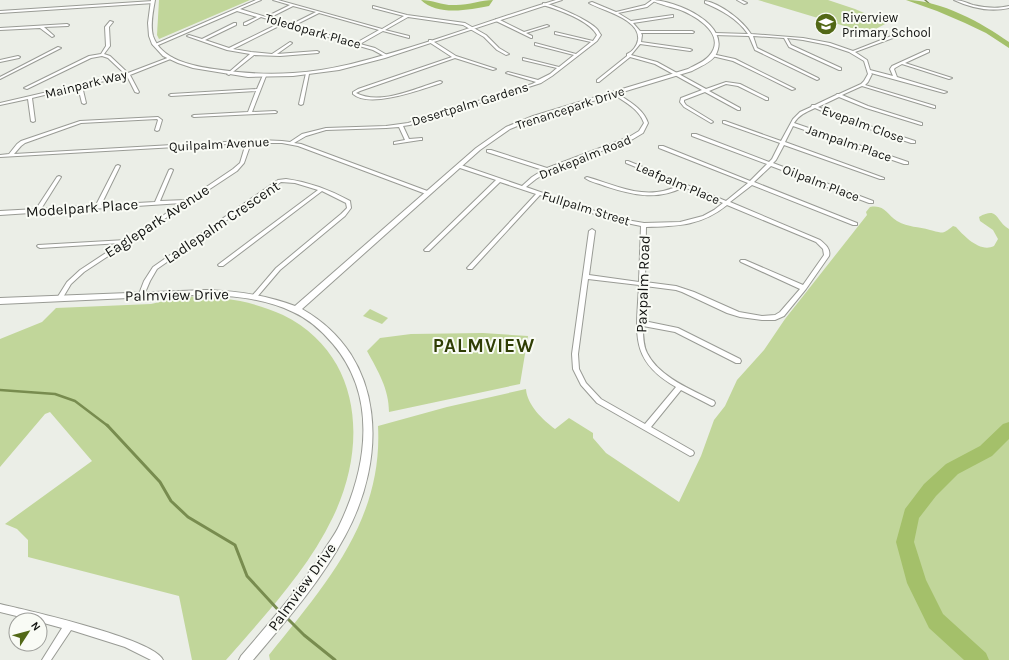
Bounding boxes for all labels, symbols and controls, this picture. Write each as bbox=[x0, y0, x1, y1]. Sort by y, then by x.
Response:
street label: Toledopark Place bbox=[263, 10, 363, 52]
place label: Riverview Primary School bbox=[842, 10, 931, 40]
school or university icon: Riverview Primary School bbox=[813, 11, 839, 37]
street label: Mainpark Way bbox=[43, 67, 129, 101]
street label: Desertpalm Gardens bbox=[410, 79, 530, 129]
street label: Trenancepark Drive bbox=[514, 83, 627, 133]
street label: Evepalm Close bbox=[820, 102, 906, 146]
street label: Jampalm Place bbox=[804, 121, 894, 165]
street label: Drakepalm Road bbox=[537, 132, 633, 182]
street label: Quilpalm Avenue bbox=[169, 134, 270, 154]
street label: Leafpalm Place bbox=[634, 159, 722, 207]
street label: Oilpalm Place bbox=[781, 161, 862, 205]
street label: Ladlepalm Crescent bbox=[161, 177, 283, 267]
street label: Eaglepark Avenue bbox=[101, 181, 213, 261]
street label: Fullpalm Street bbox=[540, 188, 632, 229]
street label: Modelpark Place bbox=[25, 195, 139, 221]
street label: Paxpalm Road bbox=[632, 235, 654, 333]
street label: Palmview Drive bbox=[125, 285, 229, 305]
district label: PALMVIEW bbox=[433, 335, 535, 357]
street label: Palmview Drive bbox=[264, 540, 340, 634]
north arrow bbox=[8, 612, 48, 652]
text: N bbox=[28, 619, 43, 633]

